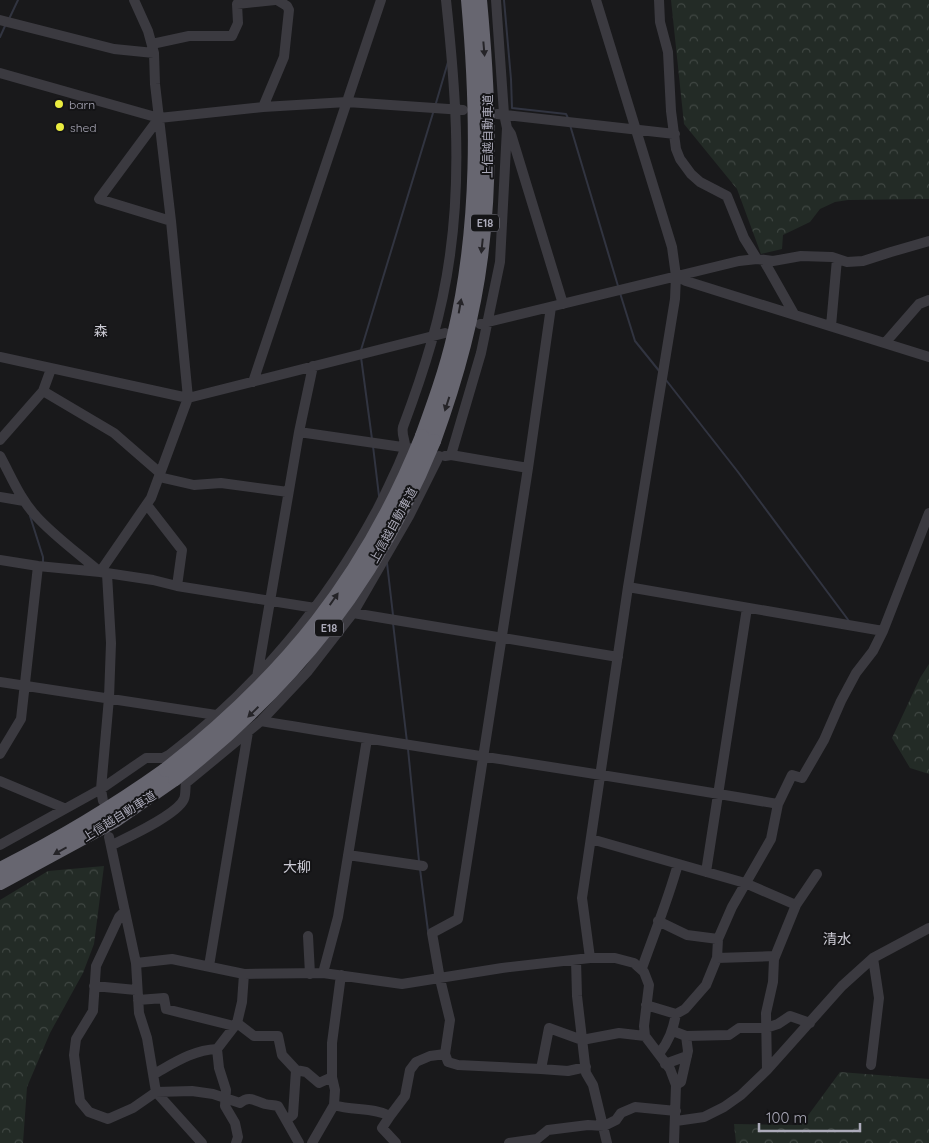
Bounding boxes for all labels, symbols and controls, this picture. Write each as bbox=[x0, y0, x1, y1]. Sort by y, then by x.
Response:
one-way arrow bbox=[480, 41, 488, 57]
street label: 上信越自動車道 bbox=[480, 94, 495, 178]
place label: barn bbox=[69, 97, 95, 112]
marker: barn bbox=[53, 98, 65, 110]
place label: shed bbox=[70, 120, 97, 135]
marker: shed bbox=[54, 121, 66, 133]
road number: E18 bbox=[471, 214, 499, 232]
one-way arrow bbox=[478, 238, 486, 254]
one-way arrow bbox=[456, 298, 464, 313]
district label: 森 bbox=[94, 322, 108, 340]
one-way arrow bbox=[443, 397, 451, 412]
street label: 上信越自動車道 bbox=[366, 485, 420, 565]
one-way arrow bbox=[329, 592, 339, 606]
road number: E18 bbox=[315, 620, 343, 636]
one-way arrow bbox=[247, 706, 259, 718]
street label: 上信越自動車道 bbox=[79, 787, 159, 845]
one-way arrow bbox=[53, 847, 66, 856]
district label: 大柳 bbox=[283, 858, 311, 876]
district label: 清水 bbox=[823, 930, 851, 948]
scale bar bbox=[759, 1100, 860, 1132]
text: 100 m bbox=[766, 1108, 807, 1127]

